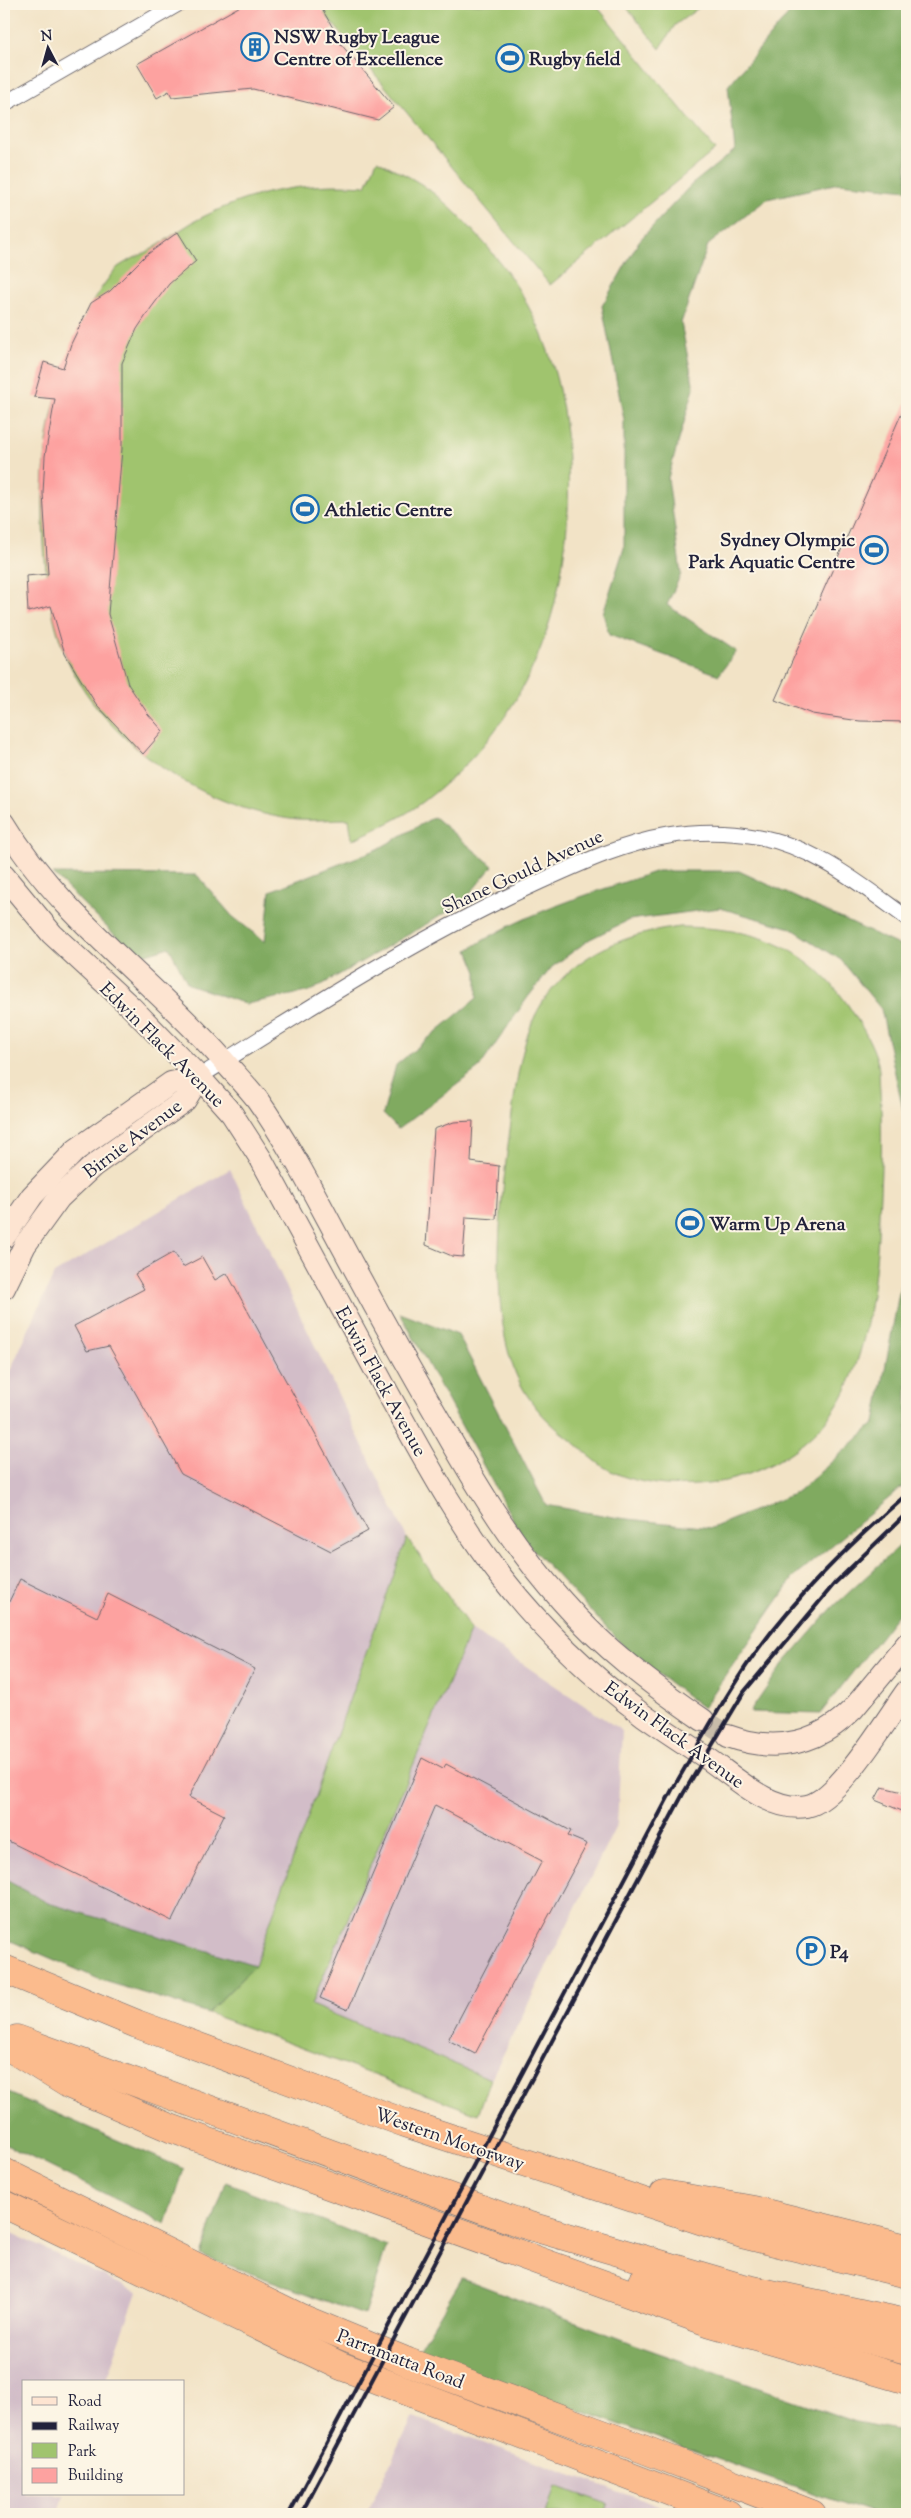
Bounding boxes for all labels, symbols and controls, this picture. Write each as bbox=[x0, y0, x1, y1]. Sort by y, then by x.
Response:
north arrow bbox=[22, 22, 72, 72]
place label: NSW Rugby League Centre of Excellence bbox=[274, 25, 443, 74]
text: N bbox=[40, 27, 53, 48]
building icon: NSW Rugby League Centre of Excellence bbox=[240, 32, 270, 62]
sports icon: Rugby field bbox=[495, 43, 525, 73]
place label: Rugby field bbox=[529, 47, 621, 74]
sports icon: Athletic Centre bbox=[290, 494, 320, 524]
place label: Athletic Centre bbox=[324, 498, 452, 525]
place label: Sydney Olympic Park Aquatic Centre bbox=[689, 528, 855, 577]
sports icon: Sydney Olympic Park Aquatic Centre bbox=[859, 535, 889, 565]
street label: Shane Gould Avenue bbox=[438, 824, 608, 923]
street label: Edwin Flack Avenue bbox=[92, 977, 230, 1115]
street label: Birnie Avenue bbox=[79, 1094, 189, 1186]
sports icon: Warm Up Arena bbox=[675, 1208, 705, 1238]
place label: Warm Up Arena bbox=[709, 1212, 846, 1239]
street label: Edwin Flack Avenue bbox=[327, 1302, 432, 1462]
street label: Edwin Flack Avenue bbox=[598, 1676, 749, 1796]
parking icon: P4 bbox=[796, 1936, 826, 1966]
place label: P4 bbox=[830, 1940, 849, 1967]
street label: Western Motorway bbox=[371, 2102, 528, 2179]
street label: Parramatta Road bbox=[332, 2324, 468, 2397]
legend bbox=[22, 2380, 185, 2496]
text: Road bbox=[68, 2392, 102, 2413]
text: Railway bbox=[68, 2416, 120, 2437]
text: Park bbox=[68, 2442, 97, 2463]
text: Building bbox=[68, 2466, 123, 2487]

